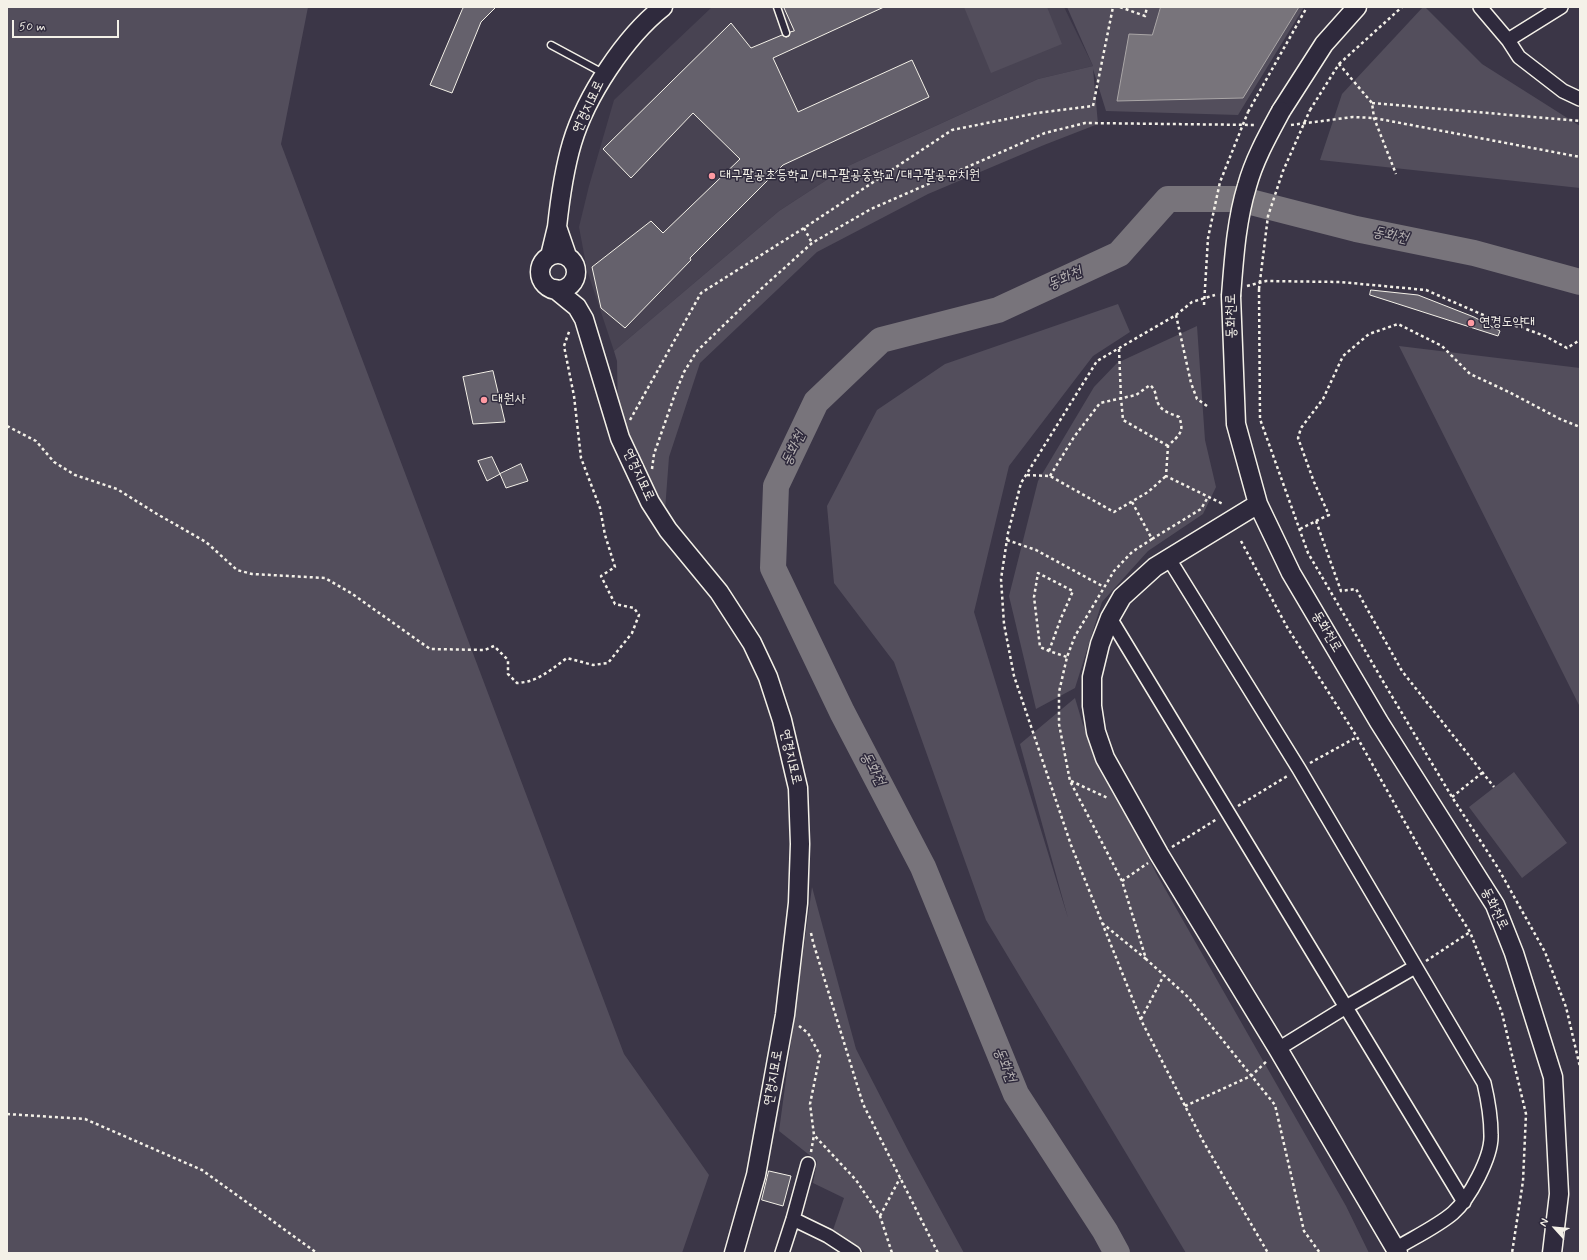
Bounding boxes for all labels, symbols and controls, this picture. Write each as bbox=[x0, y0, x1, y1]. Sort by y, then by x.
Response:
scale bar bbox=[14, 12, 121, 38]
text: 50 m bbox=[19, 19, 46, 35]
street label: 연경지묘로 bbox=[569, 78, 609, 136]
place label: 대구팔공초등학교/대구팔공중학교/대구팔공유치원 bbox=[720, 168, 980, 184]
marker: 대구팔공초등학교/대구팔공중학교/대구팔공유치원 bbox=[707, 171, 717, 181]
water label: 동화천 bbox=[1370, 223, 1410, 249]
water label: 동화천 bbox=[1045, 263, 1085, 295]
street label: 동화천로 bbox=[1223, 293, 1241, 339]
place label: 연경도약대 bbox=[1479, 315, 1535, 331]
marker: 연경도약대 bbox=[1466, 318, 1476, 328]
place label: 대원사 bbox=[492, 392, 526, 408]
marker: 대원사 bbox=[479, 395, 489, 405]
water label: 동화천 bbox=[778, 429, 810, 469]
street label: 연경지묘로 bbox=[618, 446, 658, 504]
street label: 동화천로 bbox=[1307, 608, 1345, 656]
street label: 연경지묘로 bbox=[775, 728, 805, 786]
water label: 동화천 bbox=[856, 749, 888, 789]
street label: 동화천로 bbox=[1477, 885, 1511, 933]
water label: 동화천 bbox=[989, 1045, 1019, 1085]
street label: 연경지묘로 bbox=[761, 1049, 787, 1107]
north arrow bbox=[1535, 1208, 1575, 1248]
text: N bbox=[1536, 1216, 1552, 1229]

